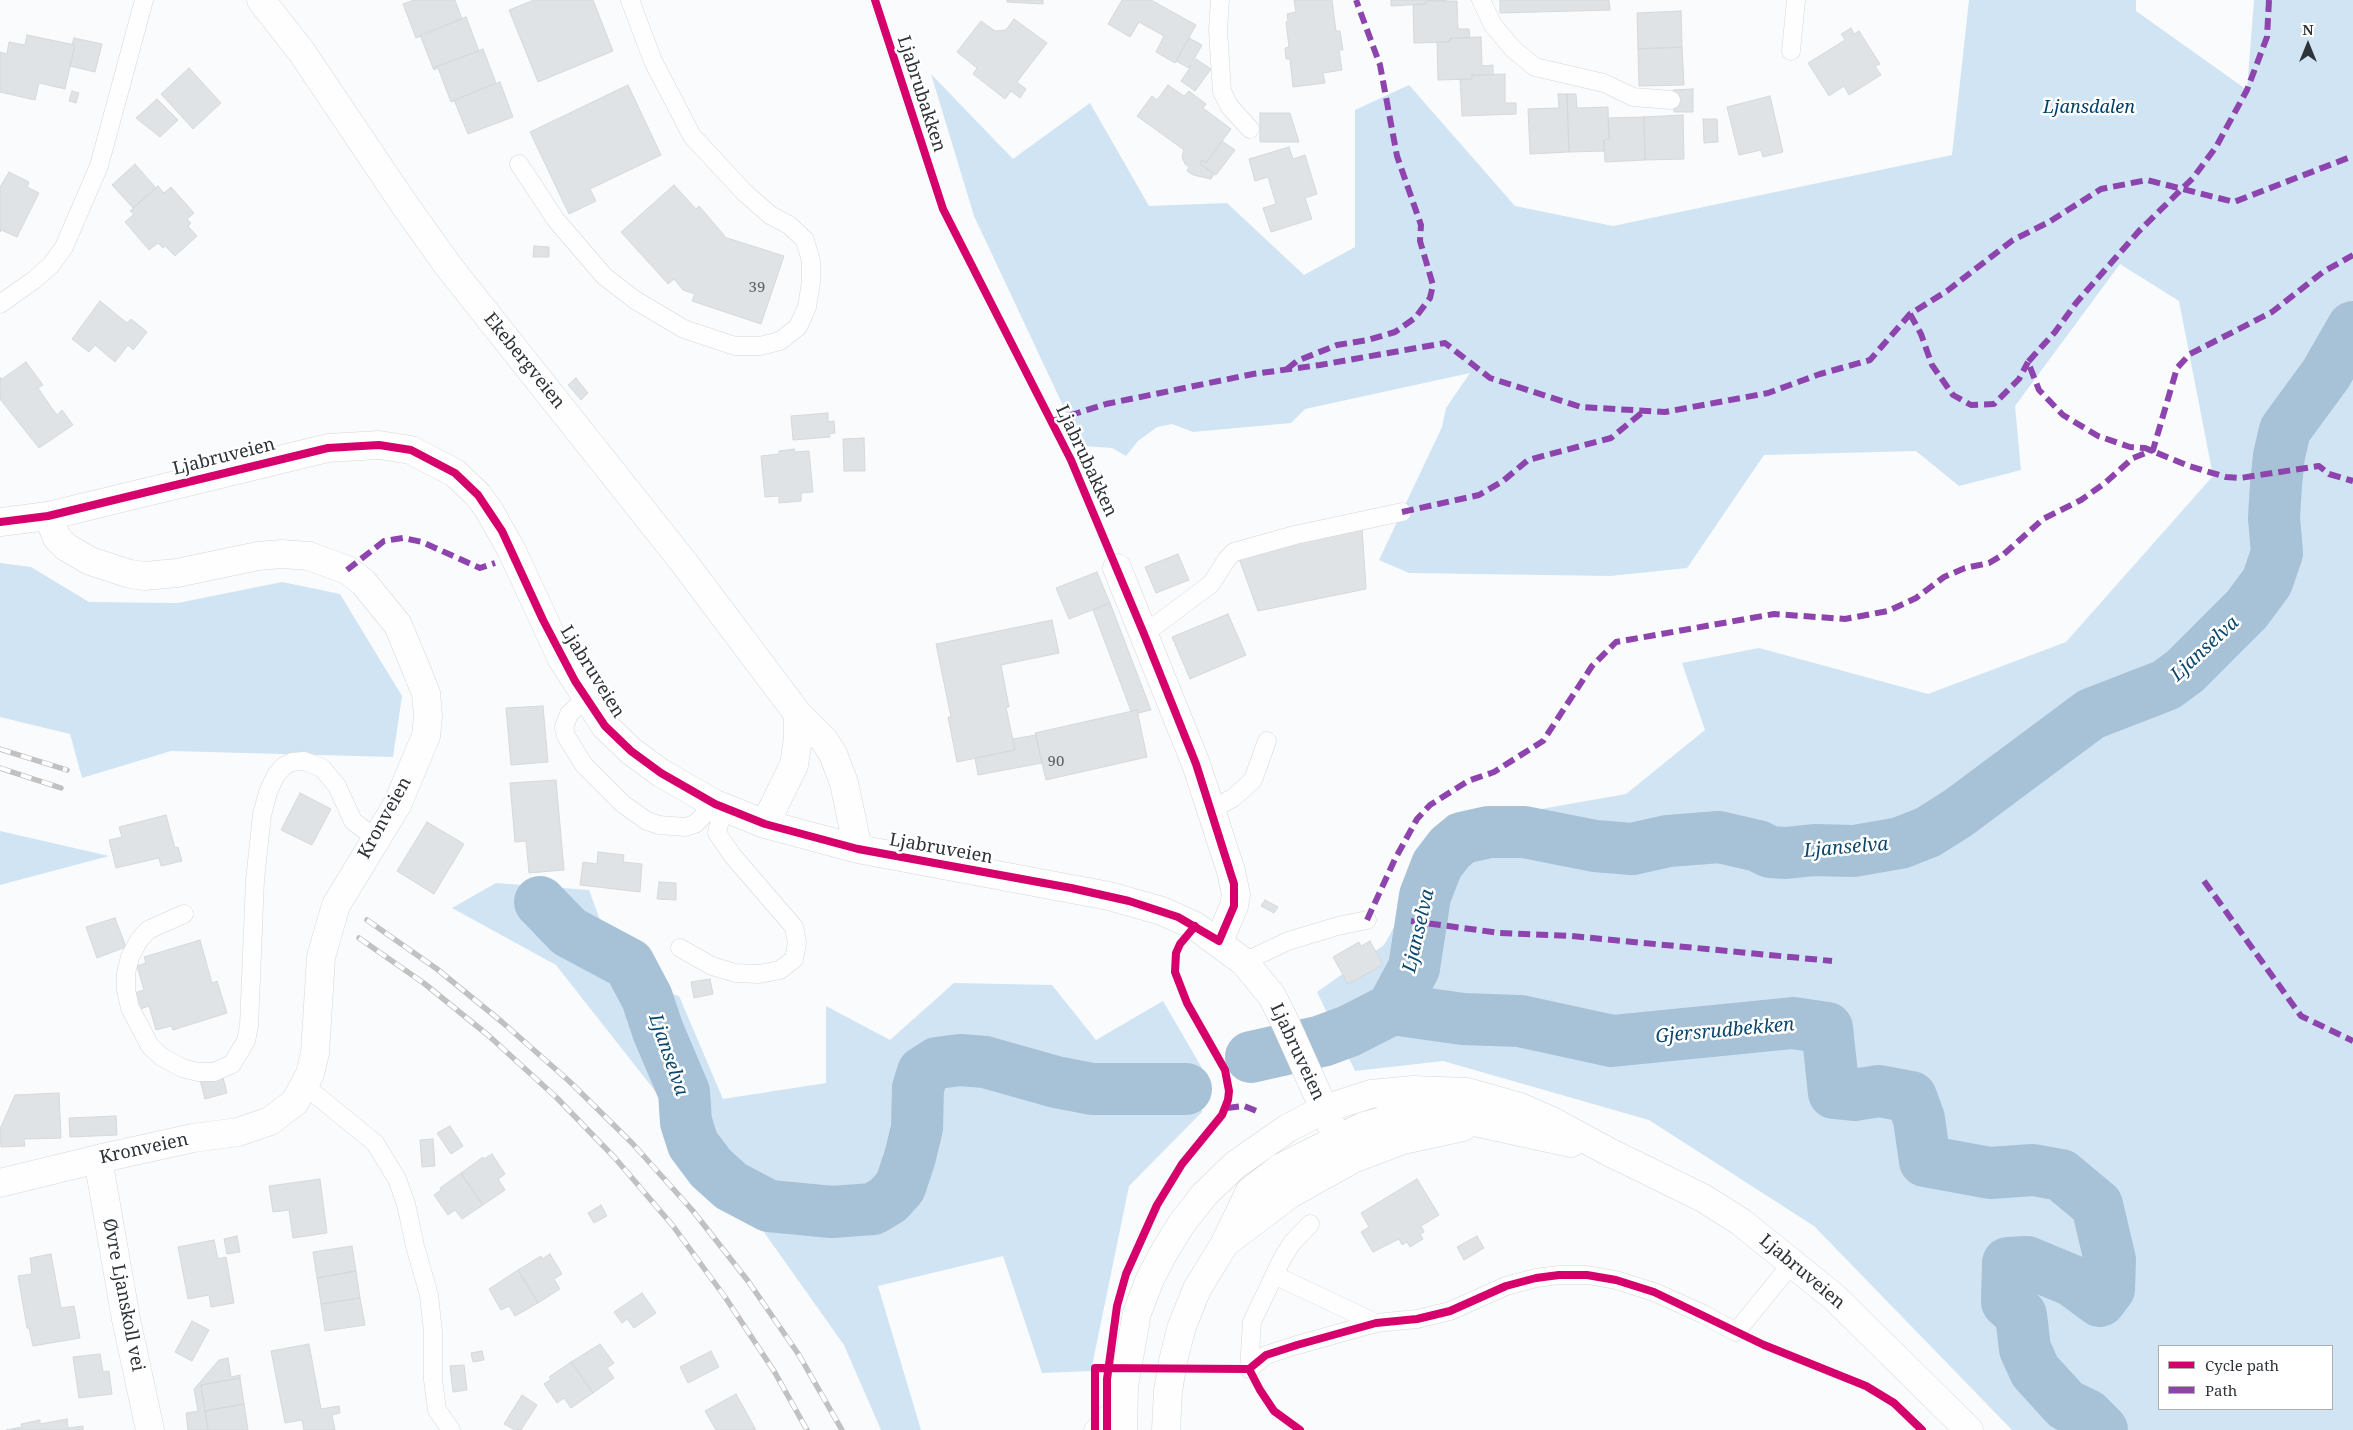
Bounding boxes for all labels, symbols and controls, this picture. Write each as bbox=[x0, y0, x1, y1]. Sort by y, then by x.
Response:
north arrow bbox=[2283, 20, 2333, 70]
text: N bbox=[2302, 20, 2314, 39]
street label: Ljabrubakken bbox=[892, 33, 950, 155]
park label: Ljansdalen bbox=[2043, 97, 2135, 119]
house number: 39 bbox=[749, 279, 765, 297]
street label: Ekebergveien bbox=[479, 309, 569, 413]
street label: Ljabrubakken bbox=[1051, 402, 1121, 520]
street label: Ljabruveien bbox=[171, 434, 277, 480]
water label: Ljanselva bbox=[2166, 612, 2244, 686]
street label: Ljabruveien bbox=[555, 622, 629, 722]
house number: 90 bbox=[1048, 753, 1064, 771]
street label: Kronveien bbox=[354, 773, 416, 863]
street label: Ljabruveien bbox=[888, 829, 994, 869]
water label: Ljanselva bbox=[1803, 833, 1889, 863]
water label: Ljanselva bbox=[1398, 887, 1440, 975]
street label: Ljabruveien bbox=[1265, 1000, 1329, 1104]
water label: Ljanselva bbox=[643, 1011, 693, 1099]
water label: Gjersrudbekken bbox=[1655, 1014, 1795, 1048]
street label: Kronveien bbox=[98, 1129, 190, 1169]
street label: Øvre Ljanskoll vei bbox=[98, 1217, 148, 1373]
street label: Ljabruveien bbox=[1755, 1230, 1849, 1314]
legend bbox=[2158, 1345, 2333, 1410]
text: Cycle path bbox=[2205, 1355, 2279, 1375]
text: Path bbox=[2205, 1380, 2237, 1400]

